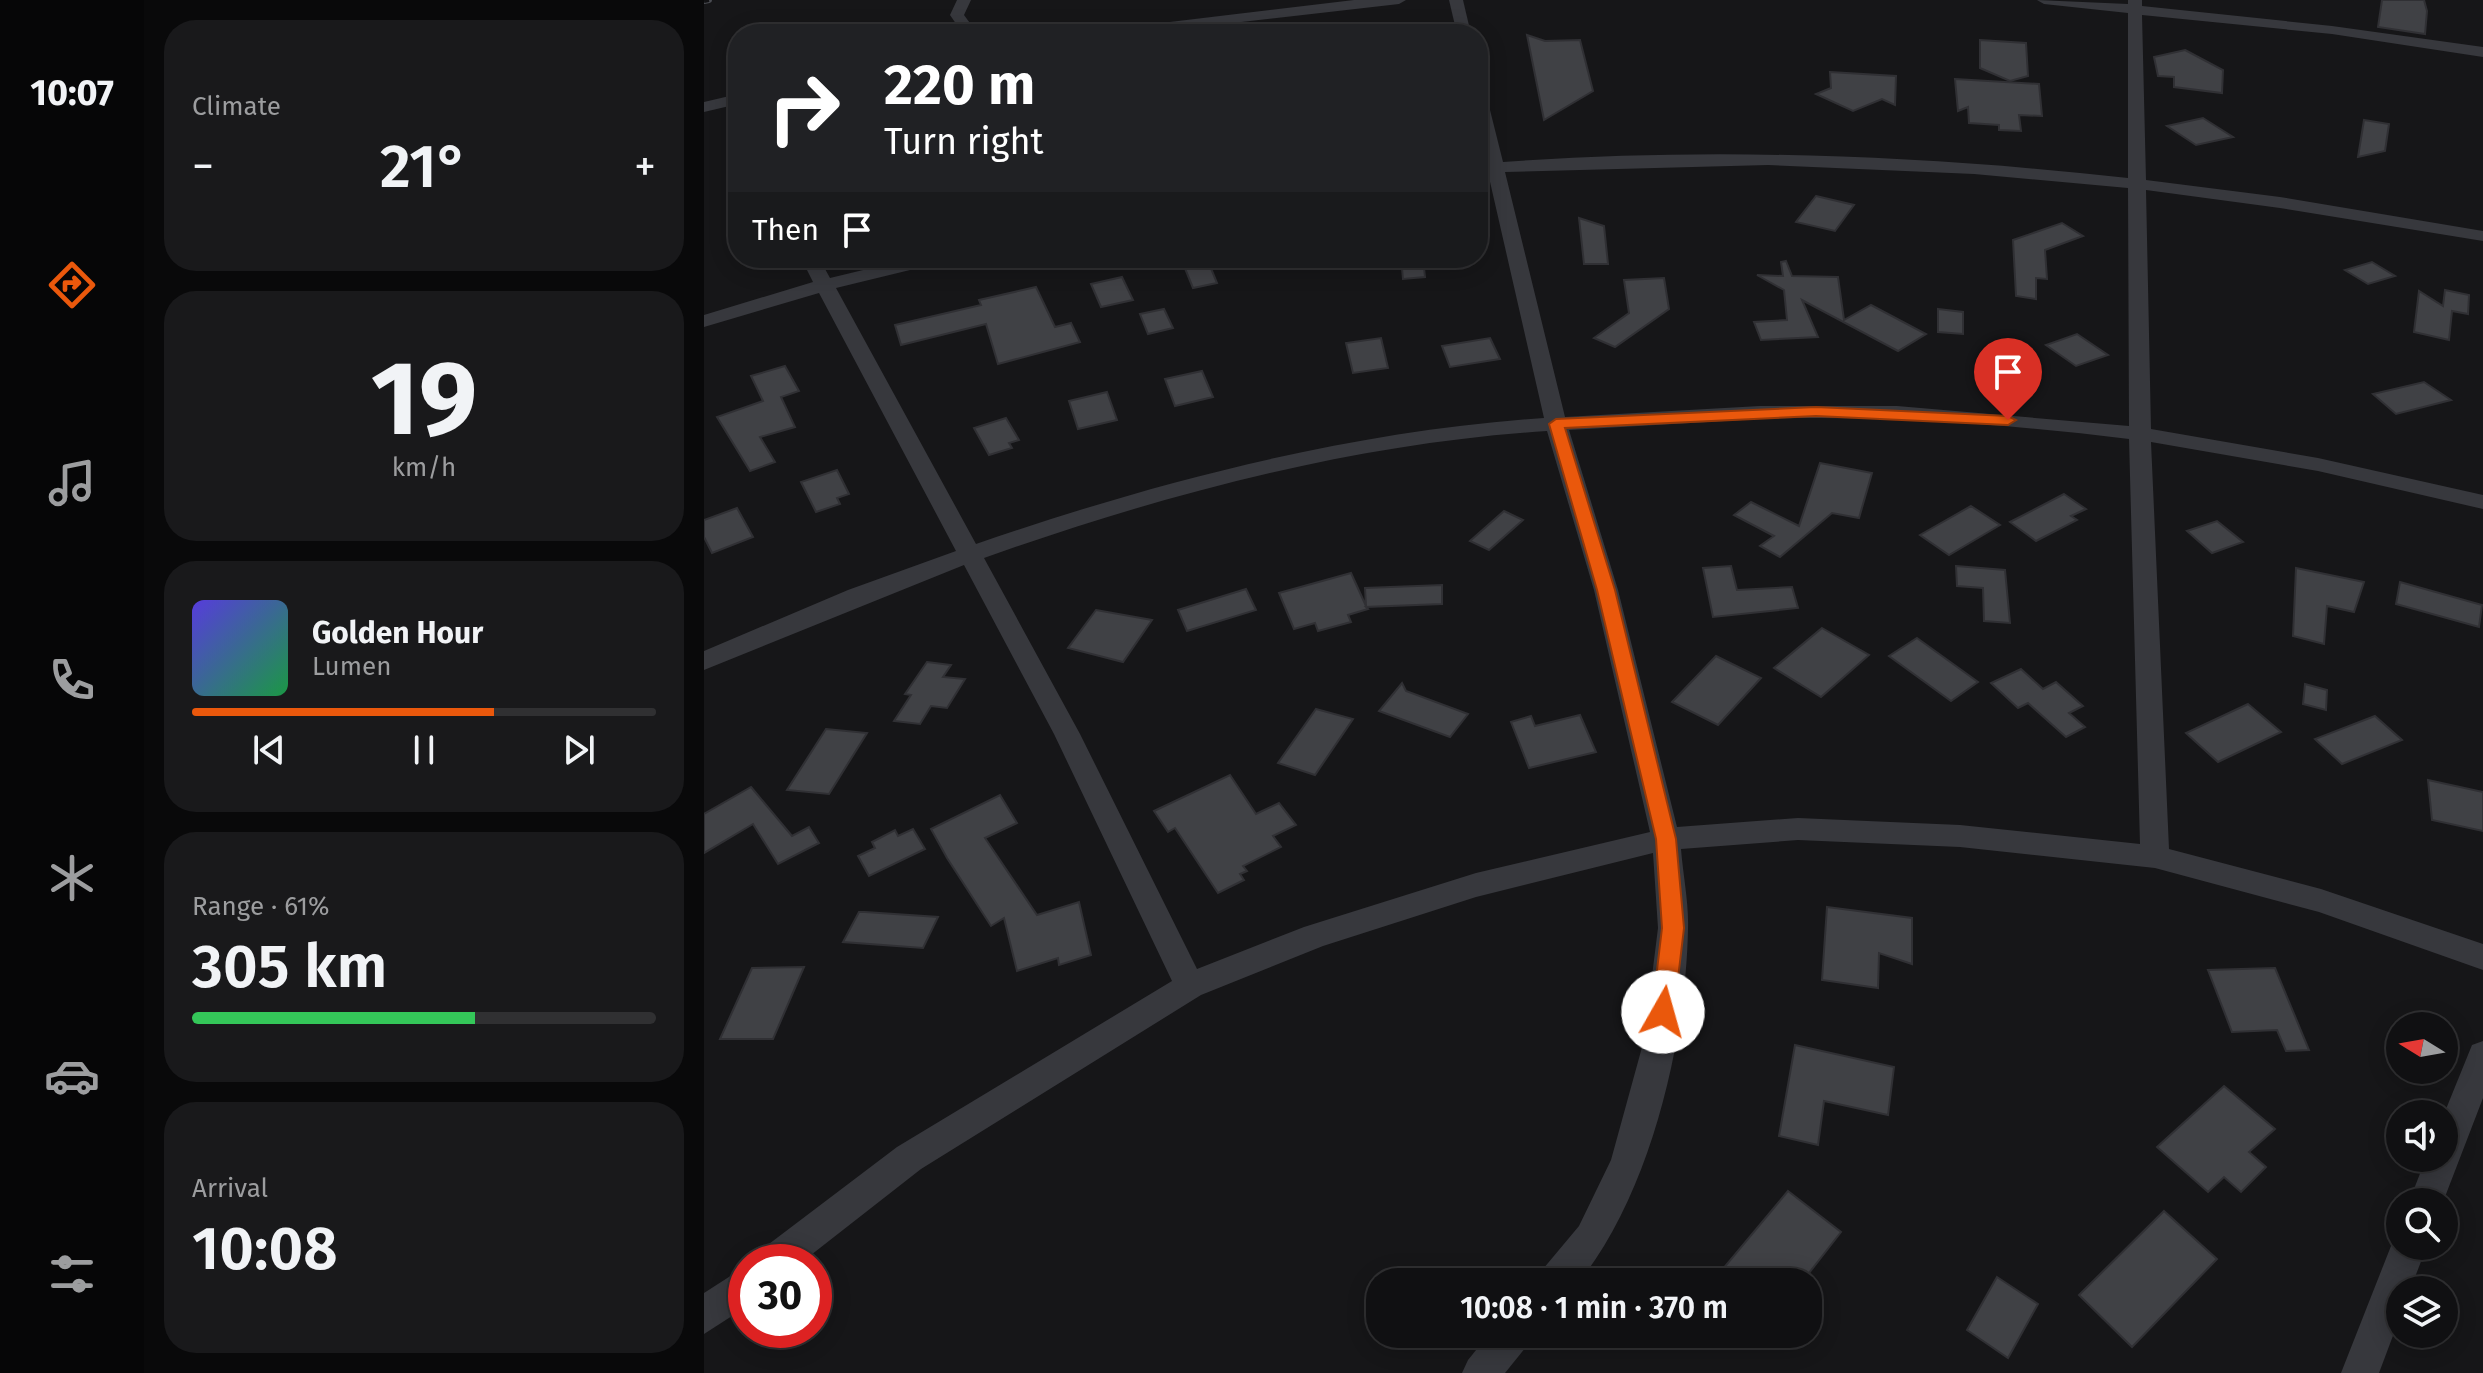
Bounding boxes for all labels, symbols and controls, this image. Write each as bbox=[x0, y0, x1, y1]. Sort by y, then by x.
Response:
text: 220 m bbox=[884, 52, 1035, 119]
icon: right bbox=[752, 56, 856, 160]
text: 10:07 bbox=[30, 71, 114, 115]
text: Climate bbox=[192, 91, 281, 122]
text: Turn right bbox=[884, 120, 1044, 164]
text: 21° bbox=[380, 131, 468, 203]
text: − bbox=[192, 140, 214, 193]
text: + bbox=[634, 140, 656, 193]
icon: arrive bbox=[835, 208, 879, 252]
text: Then bbox=[752, 212, 819, 248]
icon: directions bbox=[44, 257, 100, 313]
text: 19 bbox=[371, 337, 477, 462]
pin bbox=[1974, 338, 2042, 420]
icon: arrive bbox=[1986, 350, 2030, 394]
text: km/h bbox=[392, 452, 456, 483]
icon: music bbox=[44, 455, 100, 511]
text: Golden Hour bbox=[312, 615, 483, 651]
text: Lumen bbox=[312, 651, 391, 682]
icon: phone bbox=[44, 652, 100, 708]
icon: previous bbox=[247, 728, 291, 772]
icon: pause bbox=[402, 728, 446, 772]
icon: next bbox=[557, 728, 601, 772]
icon: climate bbox=[44, 850, 100, 906]
text: Range · 61% bbox=[192, 891, 329, 922]
text: 305 km bbox=[192, 931, 387, 1003]
position arrow bbox=[1621, 970, 1705, 1054]
north arrow bbox=[2386, 1012, 2458, 1084]
map controls bbox=[2386, 1012, 2458, 1348]
icon: car bbox=[44, 1048, 100, 1104]
button: sound bbox=[2386, 1100, 2458, 1172]
text: Arrival bbox=[192, 1173, 268, 1204]
button: search bbox=[2386, 1188, 2458, 1260]
text: 10:08 bbox=[192, 1213, 338, 1285]
speed limit sign: 30 bbox=[728, 1244, 832, 1348]
icon: filters bbox=[44, 1246, 100, 1302]
button: layers bbox=[2386, 1276, 2458, 1348]
text: 10:08 · 1 min · 370 m bbox=[1460, 1290, 1728, 1326]

